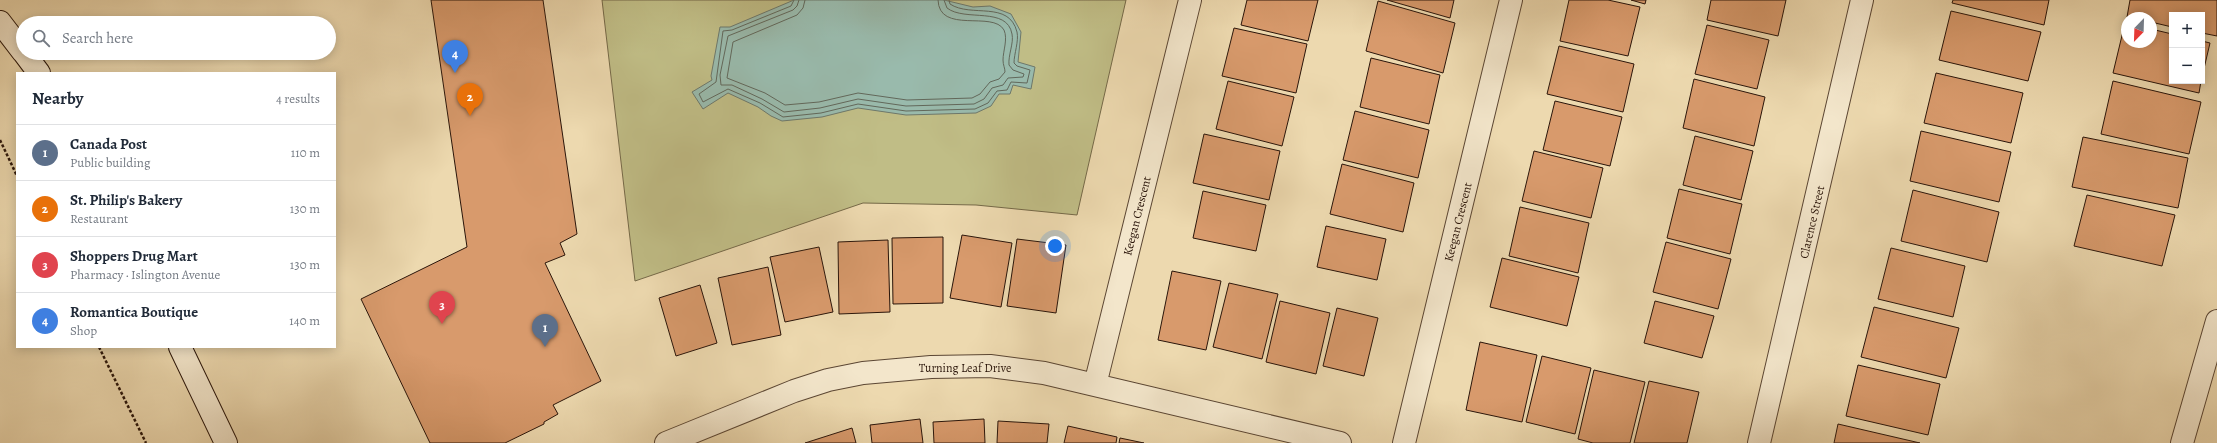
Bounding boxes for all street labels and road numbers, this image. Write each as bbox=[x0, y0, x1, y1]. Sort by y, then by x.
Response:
street label: Keegan Crescent bbox=[1119, 175, 1155, 257]
street label: Keegan Crescent bbox=[1440, 181, 1476, 263]
street label: Clarence Street bbox=[1796, 184, 1828, 260]
street label: Turning Leaf Drive bbox=[919, 360, 1011, 376]

